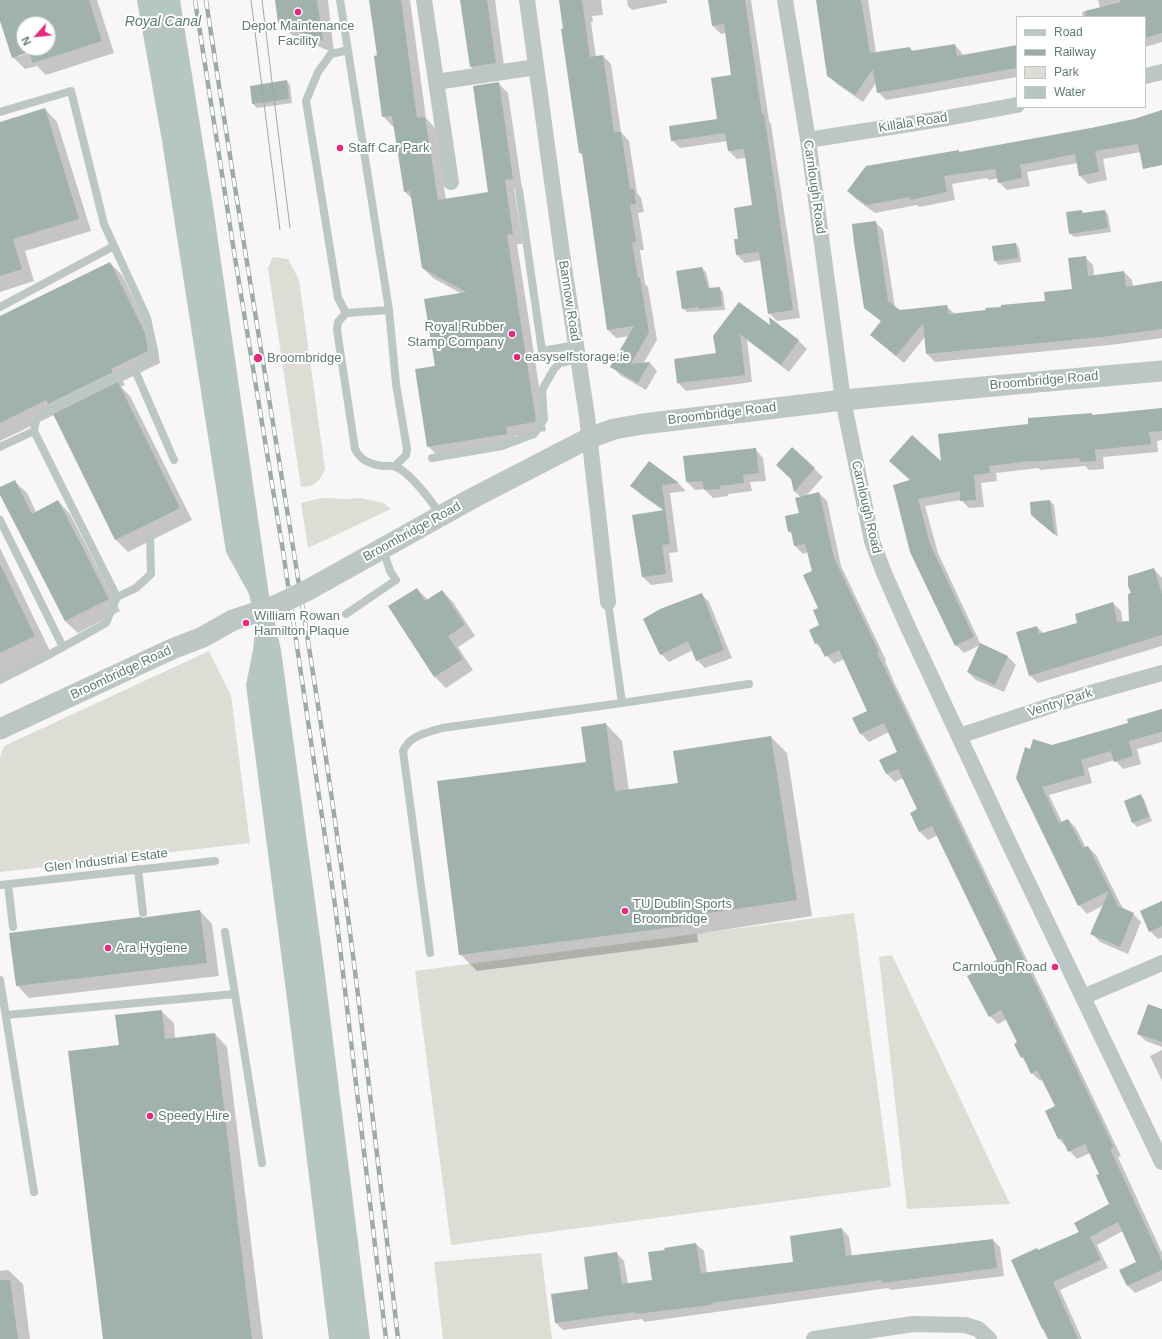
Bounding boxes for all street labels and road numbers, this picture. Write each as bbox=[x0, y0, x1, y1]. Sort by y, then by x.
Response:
street label: Killala Road bbox=[878, 110, 948, 136]
street label: Carnlough Road bbox=[800, 139, 828, 235]
street label: Bannow Road bbox=[555, 259, 583, 343]
street label: Broombridge Road bbox=[989, 368, 1099, 394]
street label: Broombridge Road bbox=[667, 400, 777, 428]
street label: Carnlough Road bbox=[848, 459, 884, 555]
street label: Broombridge Road bbox=[361, 499, 463, 565]
street label: Broombridge Road bbox=[68, 643, 174, 703]
street label: Ventry Park bbox=[1026, 685, 1094, 721]
street label: Glen Industrial Estate bbox=[43, 846, 169, 876]

